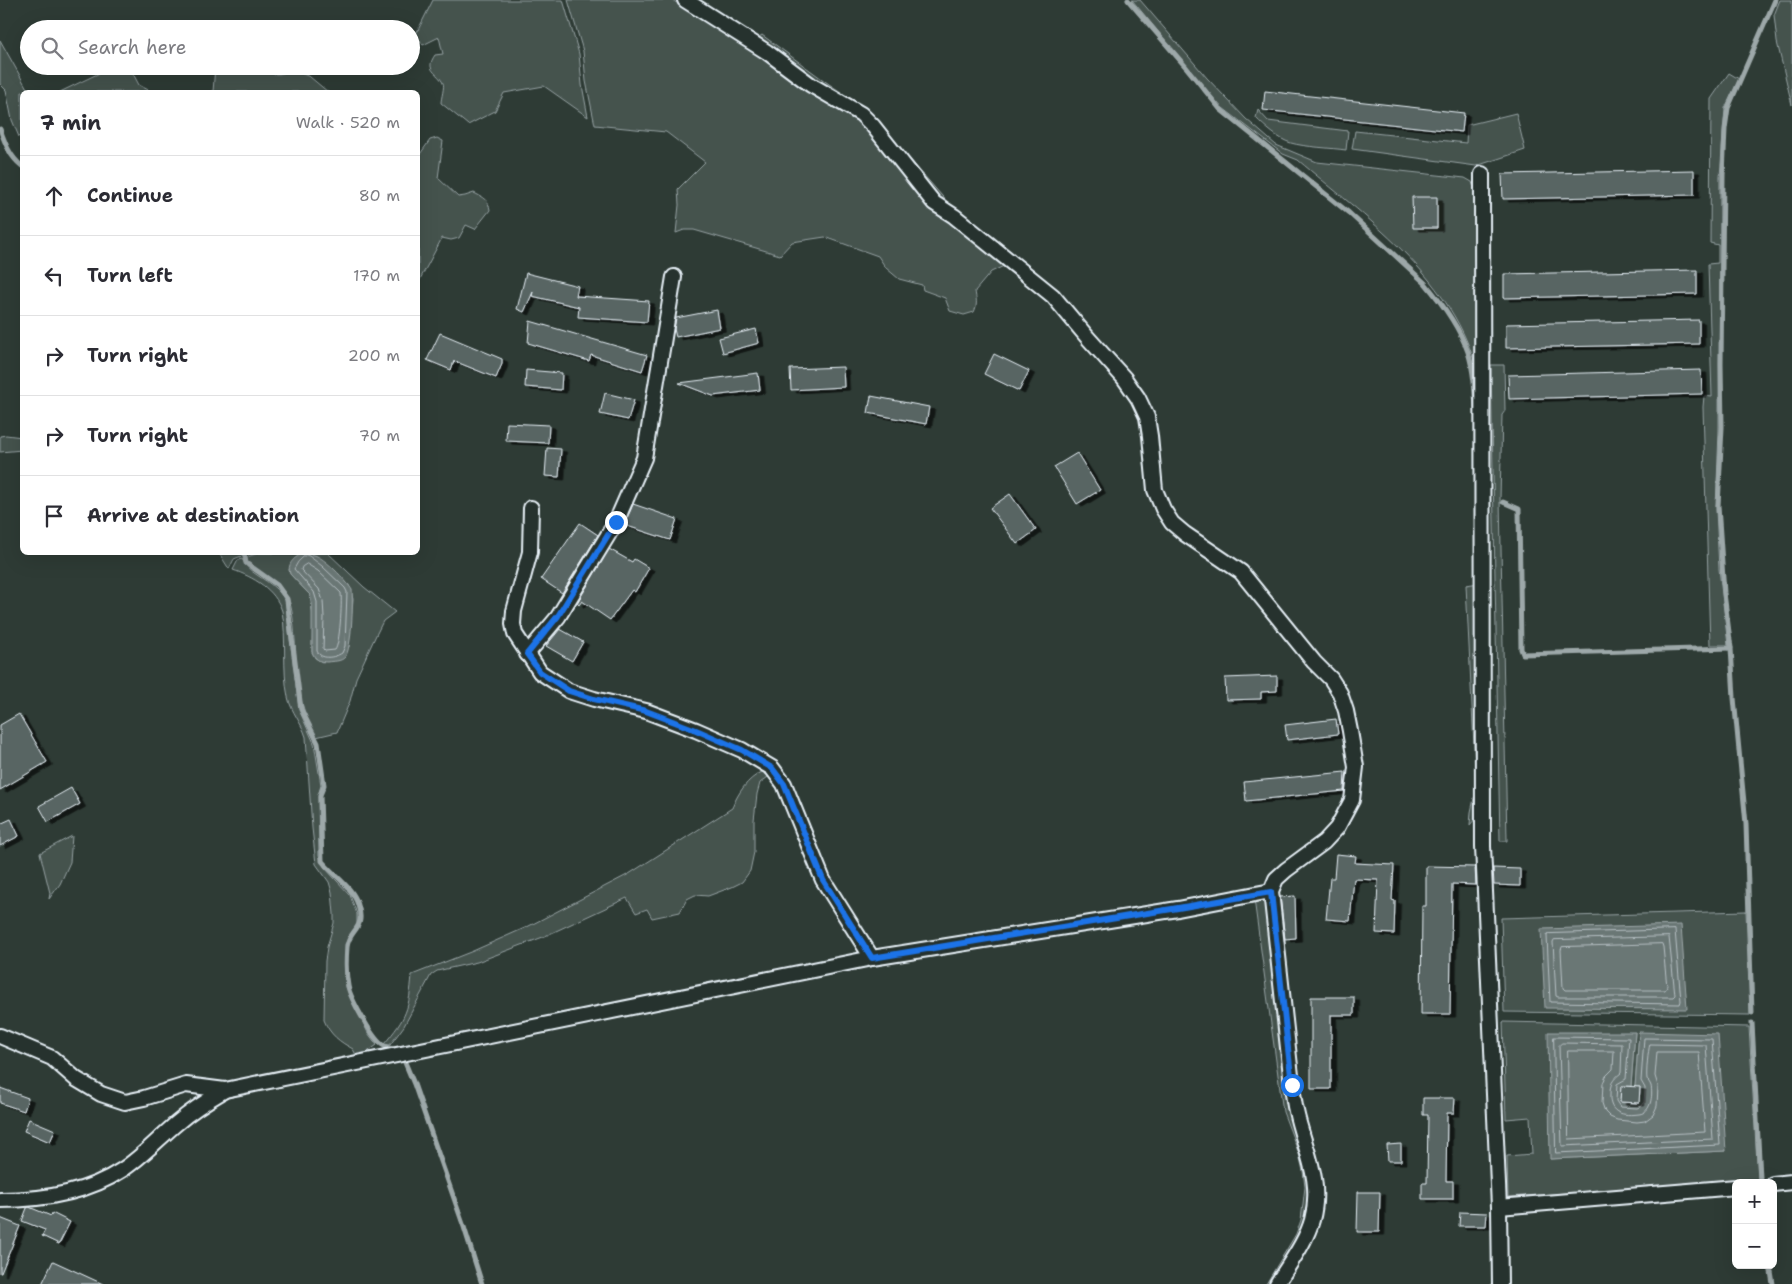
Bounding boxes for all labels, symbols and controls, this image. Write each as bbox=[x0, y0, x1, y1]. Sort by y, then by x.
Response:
search box bbox=[20, 20, 420, 75]
icon: search bbox=[38, 34, 66, 62]
text: Search here bbox=[78, 35, 187, 60]
text: 7 min bbox=[40, 109, 101, 137]
text: Walk · 520 m bbox=[296, 112, 400, 133]
icon: ahead bbox=[40, 182, 68, 210]
text: Continue bbox=[87, 183, 173, 208]
text: 80 m bbox=[359, 185, 400, 206]
icon: left bbox=[40, 262, 68, 290]
text: Turn left bbox=[87, 263, 173, 288]
text: 170 m bbox=[353, 265, 400, 286]
icon: right bbox=[40, 342, 68, 370]
text: Turn right bbox=[87, 343, 188, 368]
text: 200 m bbox=[348, 345, 400, 366]
icon: right bbox=[40, 422, 68, 450]
text: Turn right bbox=[87, 423, 188, 448]
text: 70 m bbox=[359, 425, 400, 446]
icon: arrive bbox=[40, 502, 68, 530]
text: Arrive at destination bbox=[87, 503, 299, 528]
route end bbox=[605, 511, 628, 534]
route start bbox=[1281, 1074, 1304, 1097]
map controls bbox=[1732, 1179, 1777, 1269]
button: + bbox=[1732, 1179, 1777, 1224]
button: − bbox=[1732, 1224, 1777, 1269]

